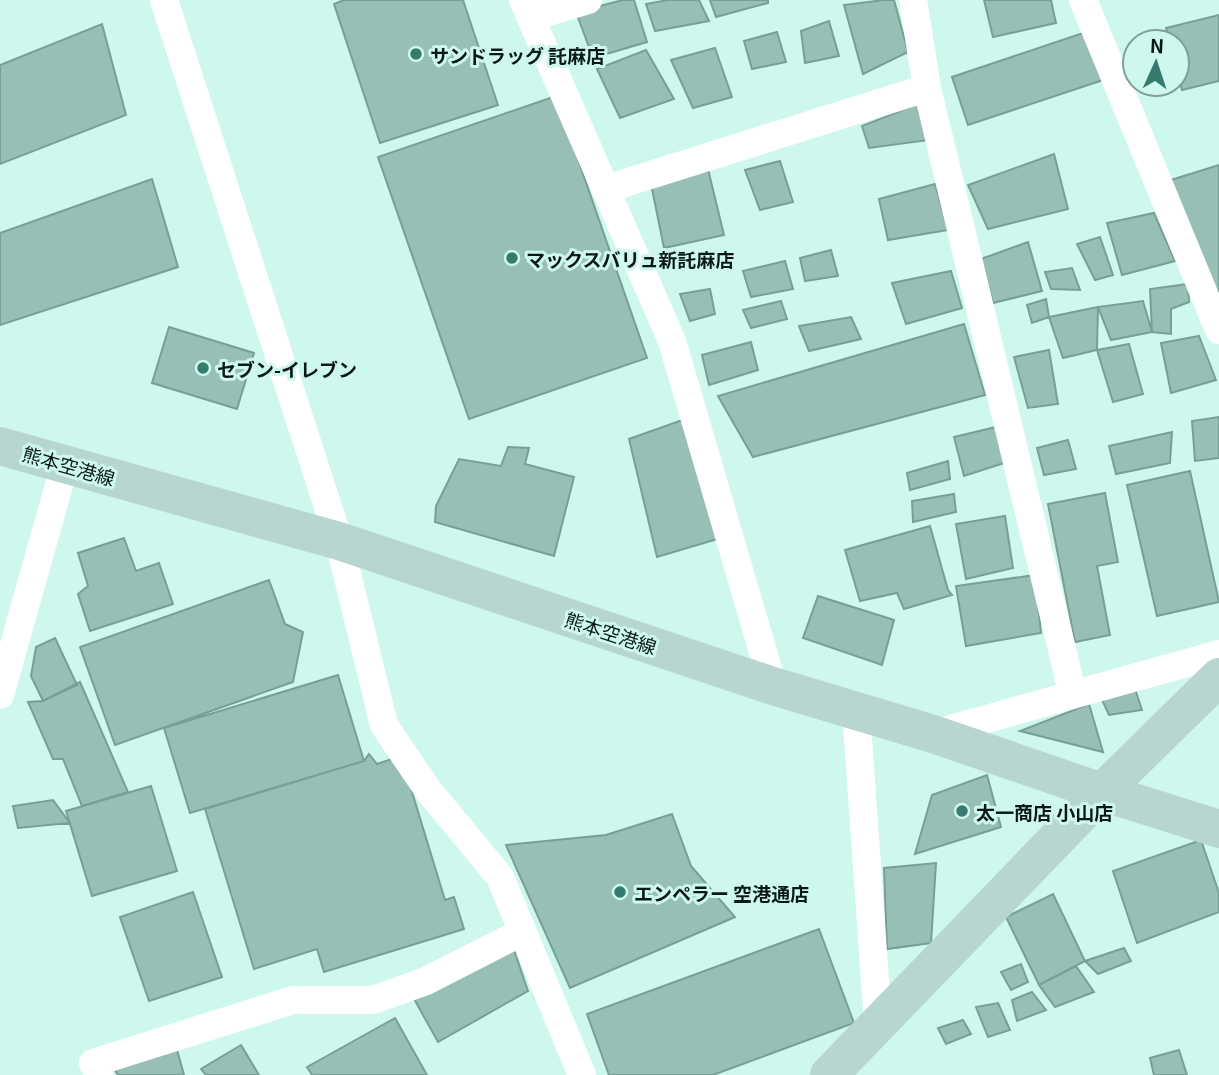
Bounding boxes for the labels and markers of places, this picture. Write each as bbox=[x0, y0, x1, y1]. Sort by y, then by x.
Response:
place label: サンドラッグ 託麻店 bbox=[430, 41, 605, 68]
marker: サンドラッグ 託麻店 bbox=[408, 46, 424, 62]
place label: マックスバリュ新託麻店 bbox=[526, 245, 734, 272]
marker: マックスバリュ新託麻店 bbox=[504, 250, 520, 266]
place label: セブン-イレブン bbox=[217, 355, 357, 382]
marker: セブン-イレブン bbox=[195, 360, 211, 376]
place label: 太一商店 小山店 bbox=[976, 798, 1113, 825]
marker: 太一商店 小山店 bbox=[954, 803, 970, 819]
place label: エンペラー 空港通店 bbox=[634, 879, 809, 906]
marker: エンペラー 空港通店 bbox=[612, 884, 628, 900]

